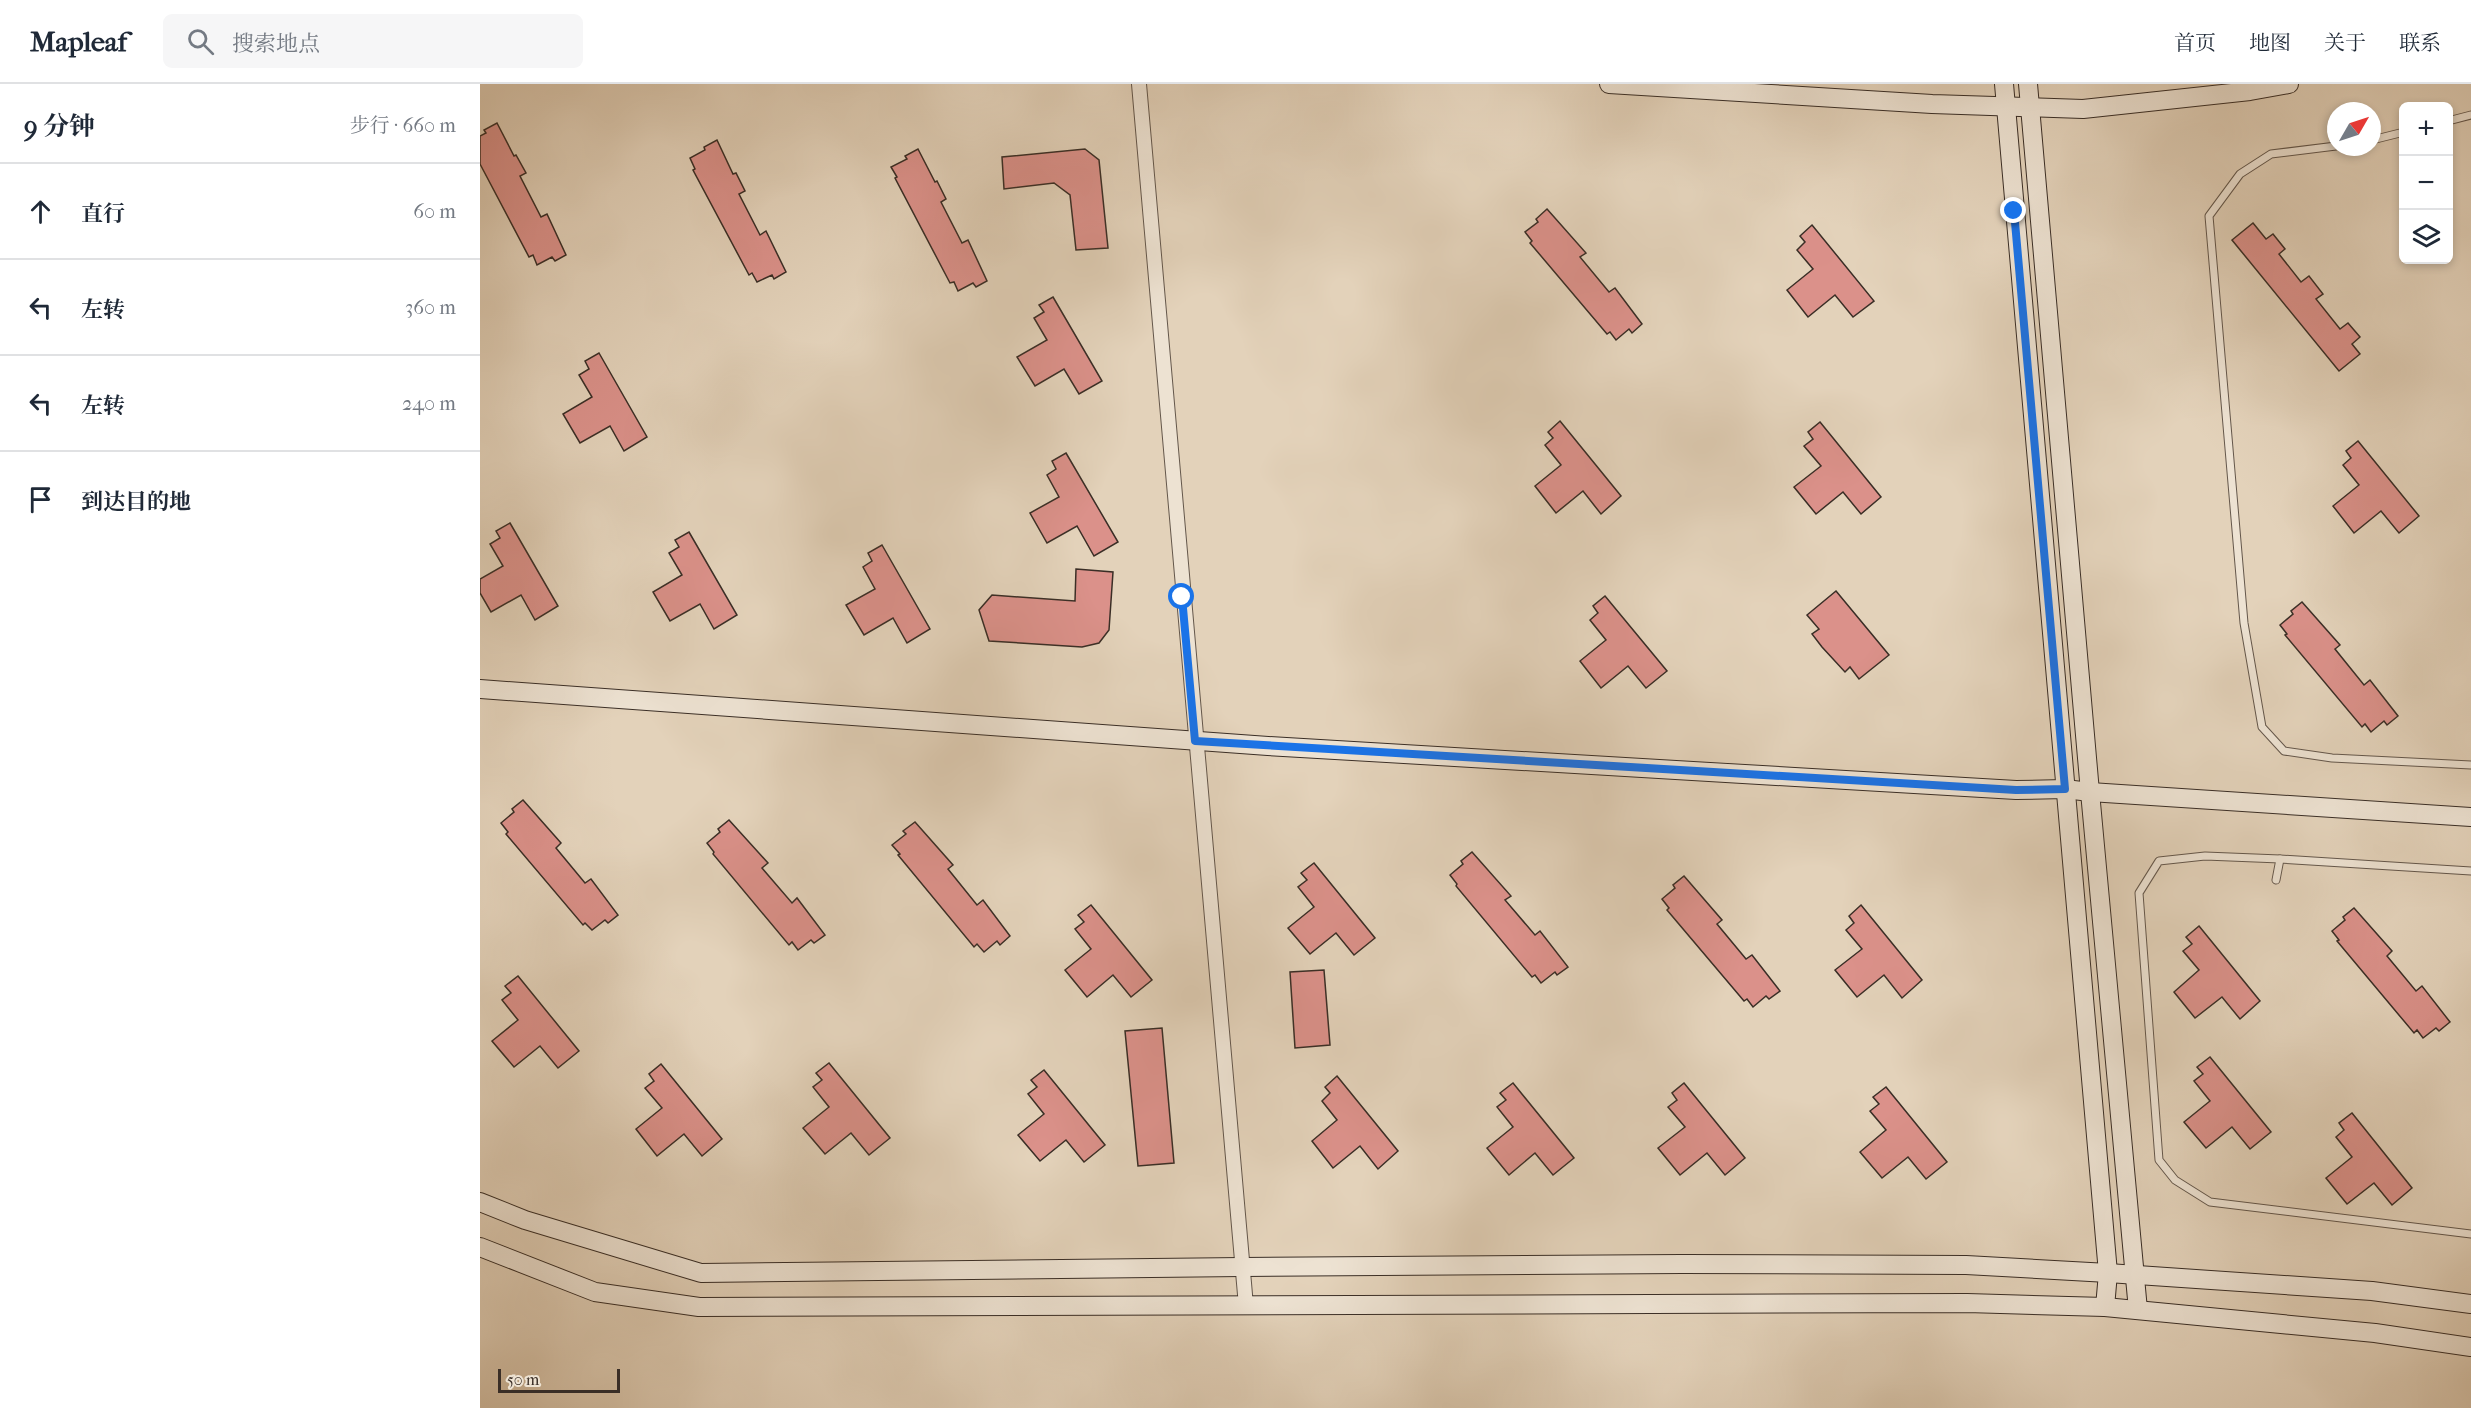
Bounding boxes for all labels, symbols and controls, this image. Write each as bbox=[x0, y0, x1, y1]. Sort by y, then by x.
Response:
search box bbox=[163, 14, 583, 68]
text: Mapleaf bbox=[30, 25, 127, 58]
icon: search bbox=[184, 25, 217, 58]
text: 搜索地点 bbox=[232, 31, 320, 57]
text: 首页 bbox=[2174, 31, 2216, 55]
text: 地图 bbox=[2249, 31, 2291, 55]
text: 关于 bbox=[2324, 31, 2366, 55]
text: 联系 bbox=[2399, 31, 2441, 55]
north arrow bbox=[2327, 102, 2381, 156]
map controls bbox=[2399, 102, 2453, 264]
button: + bbox=[2399, 102, 2453, 156]
text: 9 分钟 bbox=[24, 111, 95, 142]
text: 步行 · 660 m bbox=[350, 114, 456, 137]
button: − bbox=[2399, 156, 2453, 210]
icon: ahead bbox=[24, 195, 57, 228]
route end bbox=[2000, 197, 2026, 223]
text: 60 m bbox=[413, 200, 456, 223]
text: 直行 bbox=[81, 201, 125, 227]
button: layers bbox=[2399, 210, 2453, 264]
icon: left bbox=[24, 291, 57, 324]
text: 360 m bbox=[405, 296, 456, 319]
text: 左转 bbox=[81, 297, 125, 323]
icon: left bbox=[24, 387, 57, 420]
text: 240 m bbox=[402, 392, 456, 415]
text: 左转 bbox=[81, 393, 125, 419]
icon: arrive bbox=[24, 483, 57, 516]
text: 到达目的地 bbox=[81, 489, 191, 515]
route start bbox=[1168, 583, 1194, 609]
scale bar bbox=[498, 1366, 620, 1394]
text: 50 m bbox=[507, 1370, 539, 1389]

